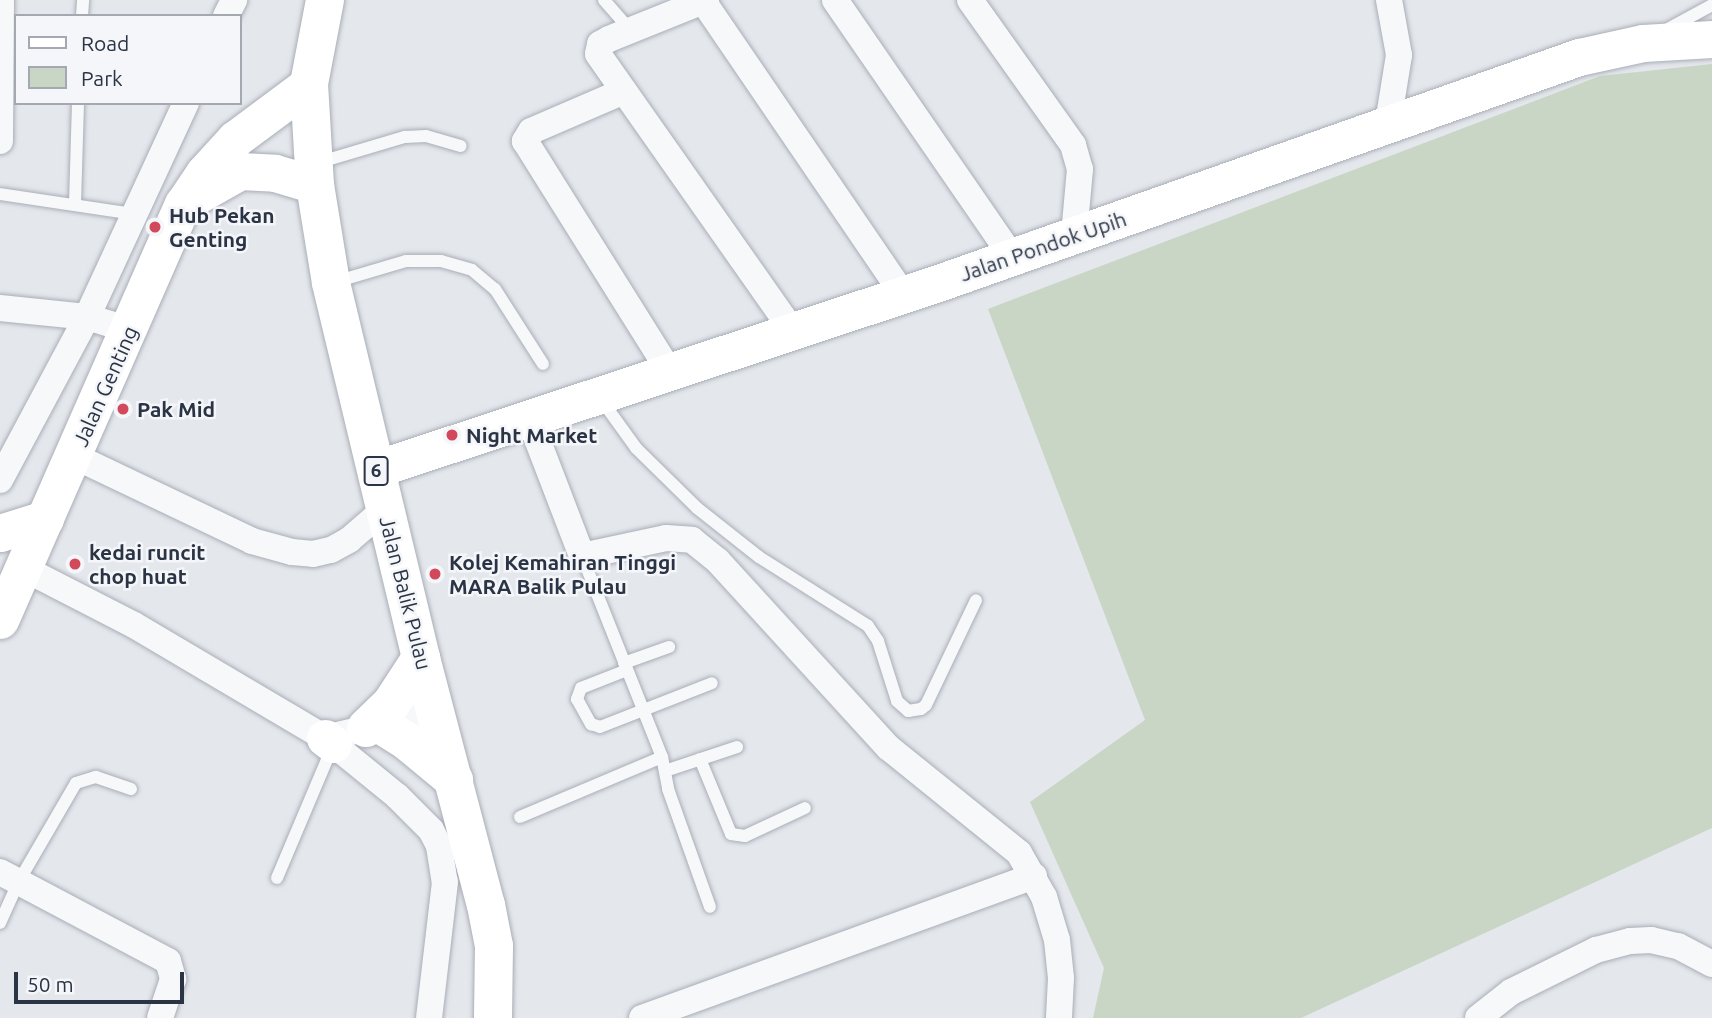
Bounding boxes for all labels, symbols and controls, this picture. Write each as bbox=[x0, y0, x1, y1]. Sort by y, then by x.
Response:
legend bbox=[14, 14, 242, 105]
text: Road bbox=[81, 31, 129, 55]
text: Park bbox=[81, 66, 123, 90]
place label: Hub Pekan Genting bbox=[169, 202, 274, 252]
street label: Jalan Pondok Upih bbox=[956, 206, 1130, 286]
marker: Hub Pekan Genting bbox=[147, 219, 163, 235]
street label: Jalan Genting bbox=[67, 322, 143, 450]
place label: Pak Mid bbox=[137, 396, 215, 422]
marker: Pak Mid bbox=[115, 401, 131, 417]
place label: Night Market bbox=[466, 422, 597, 448]
marker: Night Market bbox=[444, 427, 460, 443]
road number: 6 bbox=[362, 456, 390, 486]
street label: Jalan Balik Pulau bbox=[375, 514, 437, 672]
place label: kedai runcit chop huat bbox=[89, 539, 205, 589]
place label: Kolej Kemahiran Tinggi MARA Balik Pulau bbox=[449, 549, 676, 599]
marker: kedai runcit chop huat bbox=[67, 556, 83, 572]
marker: Kolej Kemahiran Tinggi MARA Balik Pulau bbox=[427, 566, 443, 582]
scale bar bbox=[18, 958, 187, 1002]
text: 50 m bbox=[27, 972, 74, 996]

